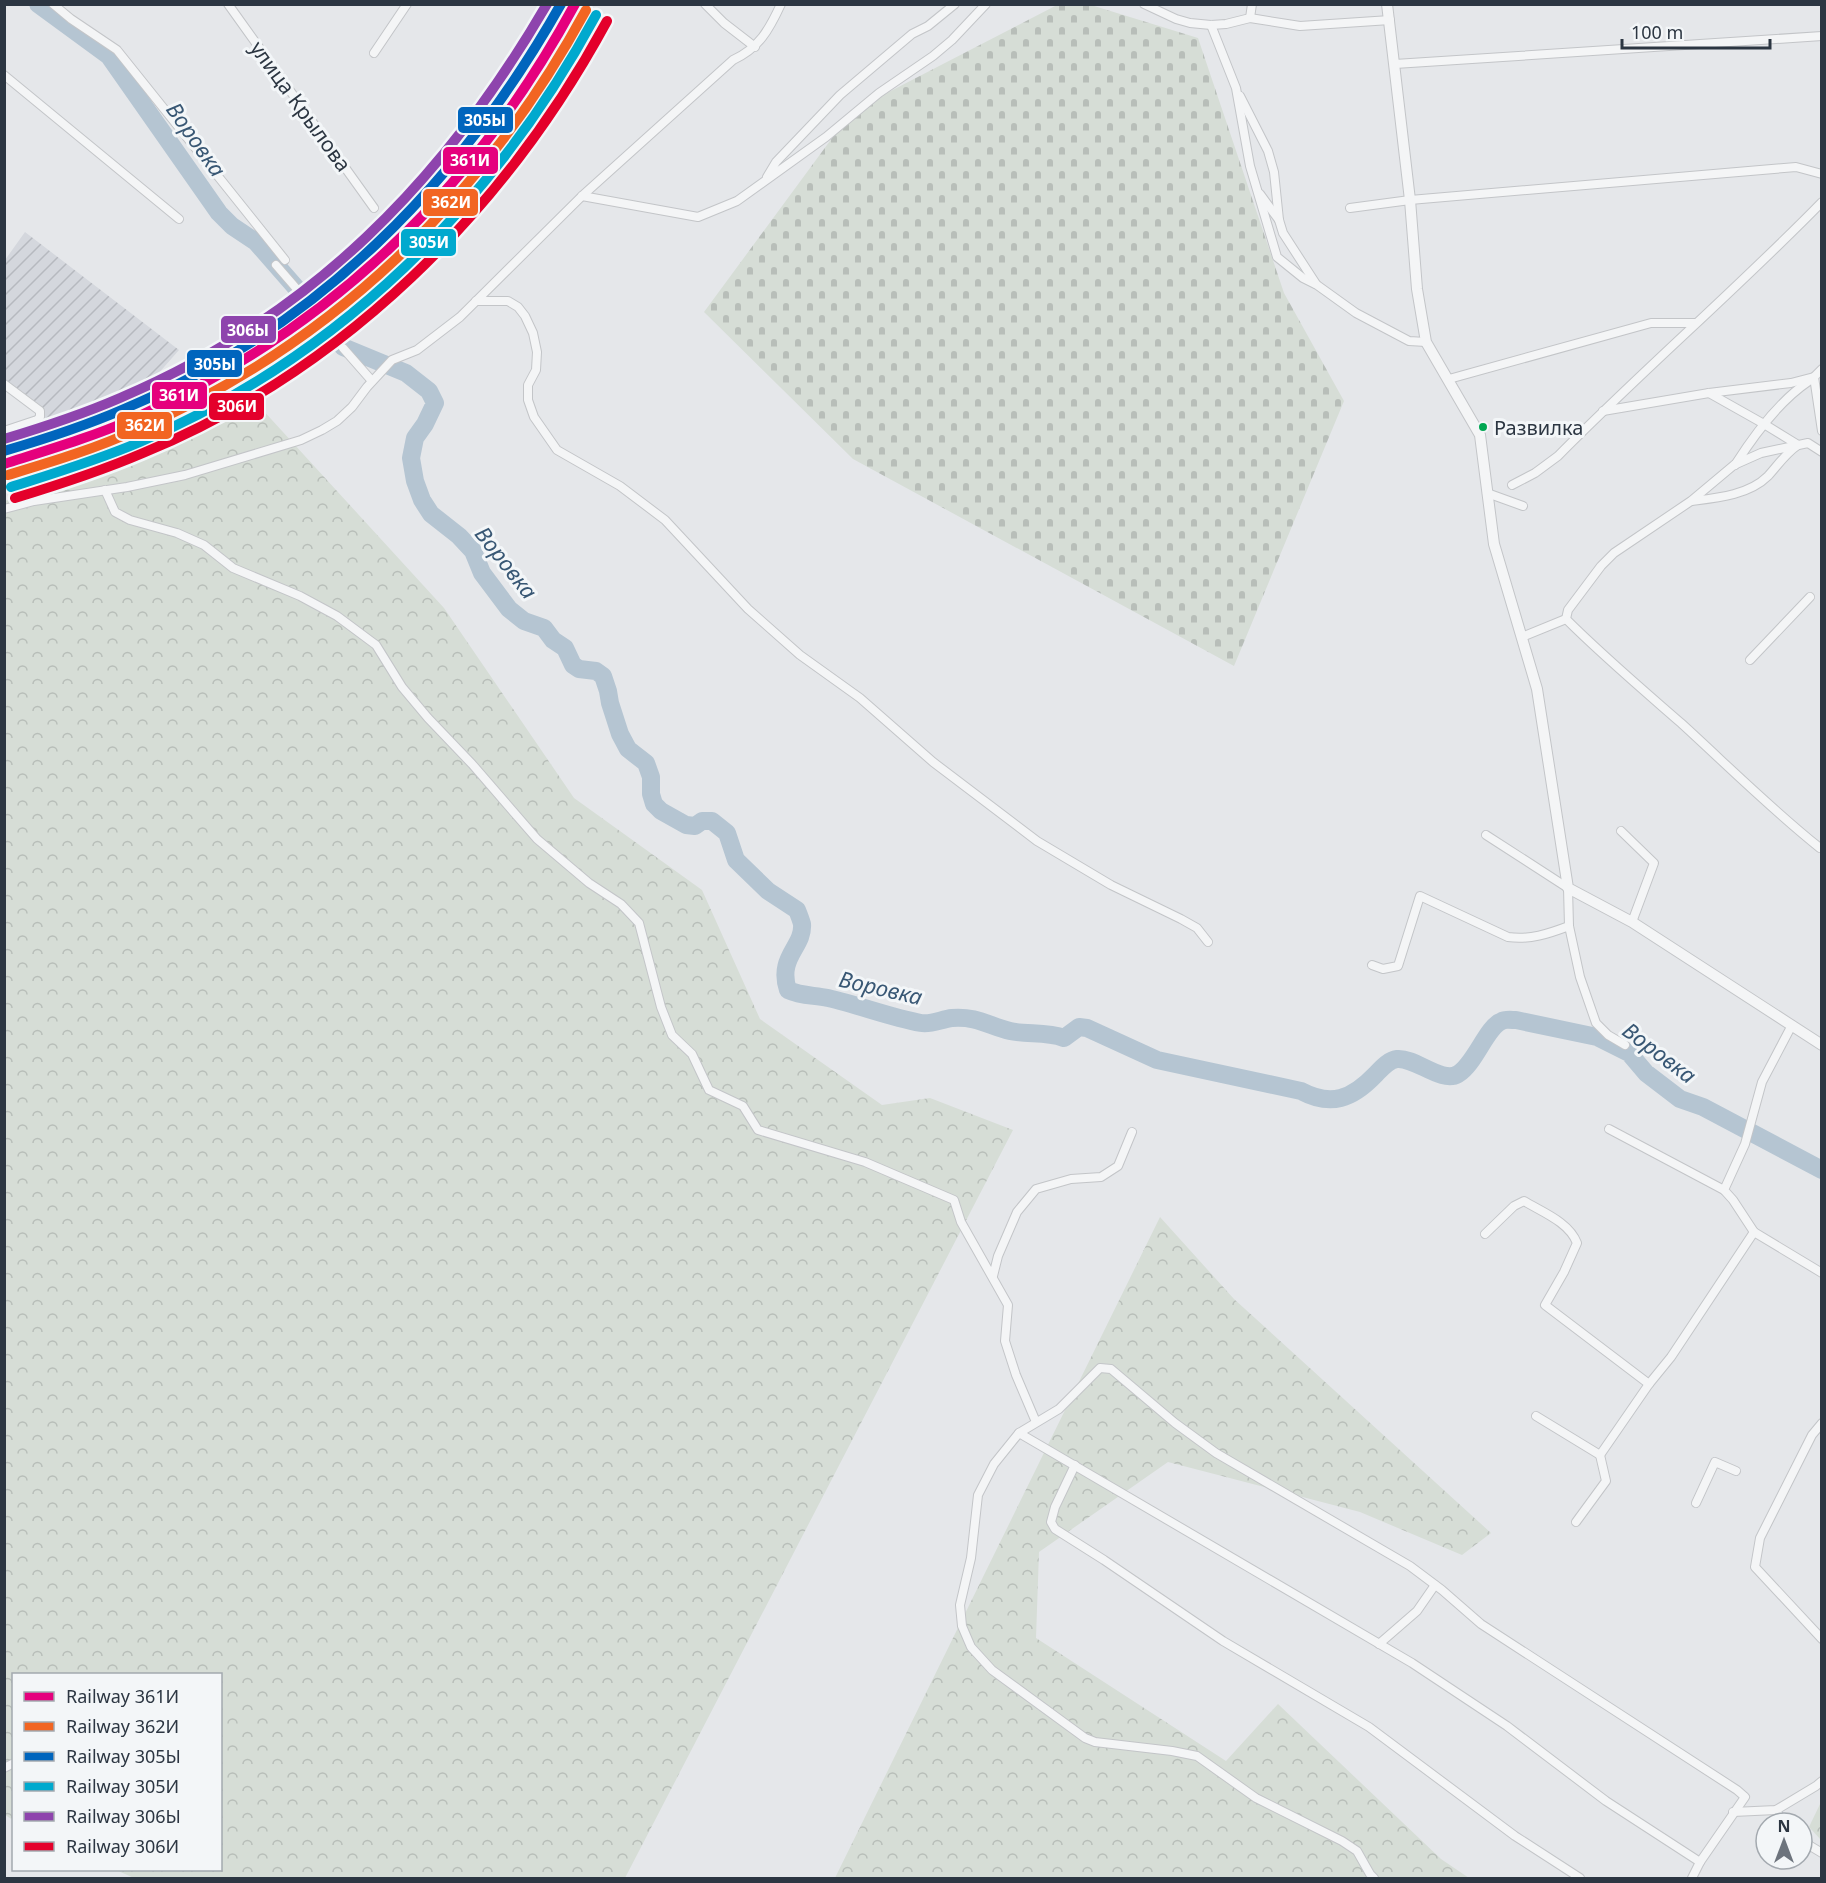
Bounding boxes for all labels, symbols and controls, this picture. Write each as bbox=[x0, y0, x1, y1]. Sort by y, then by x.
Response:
scale bar bbox=[1622, 12, 1770, 50]
text: 100 m bbox=[1631, 20, 1683, 44]
street label: улица Крылова bbox=[244, 35, 358, 177]
water label: Воровка bbox=[160, 96, 234, 182]
line badge: 305Ы bbox=[457, 106, 514, 134]
text: 305Ы bbox=[464, 109, 506, 131]
line badge: 361И bbox=[442, 146, 499, 175]
text: 361И bbox=[450, 149, 490, 171]
line badge: 362И bbox=[422, 188, 479, 217]
text: 362И bbox=[431, 191, 471, 213]
line badge: 305И bbox=[400, 228, 457, 257]
text: 305И bbox=[409, 231, 449, 253]
line badge: 306Ы bbox=[220, 315, 277, 344]
text: 306Ы bbox=[227, 319, 269, 341]
line badge: 305Ы bbox=[186, 349, 243, 378]
text: 305Ы bbox=[194, 353, 236, 375]
line badge: 361И bbox=[151, 381, 208, 410]
text: 361И bbox=[159, 384, 199, 406]
line badge: 306И bbox=[208, 392, 265, 421]
text: 306И bbox=[217, 395, 257, 417]
line badge: 362И bbox=[116, 411, 173, 440]
text: 362И bbox=[125, 414, 165, 436]
place label: Развилка bbox=[1494, 414, 1583, 441]
marker: Развилка bbox=[1477, 421, 1489, 433]
water label: Воровка bbox=[469, 519, 545, 605]
water label: Воровка bbox=[836, 963, 926, 1011]
water label: Воровка bbox=[1617, 1015, 1703, 1089]
legend bbox=[12, 1673, 222, 1871]
text: Railway 361И bbox=[66, 1684, 179, 1708]
text: Railway 362И bbox=[66, 1714, 179, 1738]
text: Railway 305Ы bbox=[66, 1744, 181, 1768]
text: Railway 305И bbox=[66, 1774, 179, 1798]
text: Railway 306Ы bbox=[66, 1804, 181, 1828]
north arrow bbox=[1754, 1811, 1814, 1871]
text: N bbox=[1777, 1815, 1791, 1837]
text: Railway 306И bbox=[66, 1834, 179, 1858]

